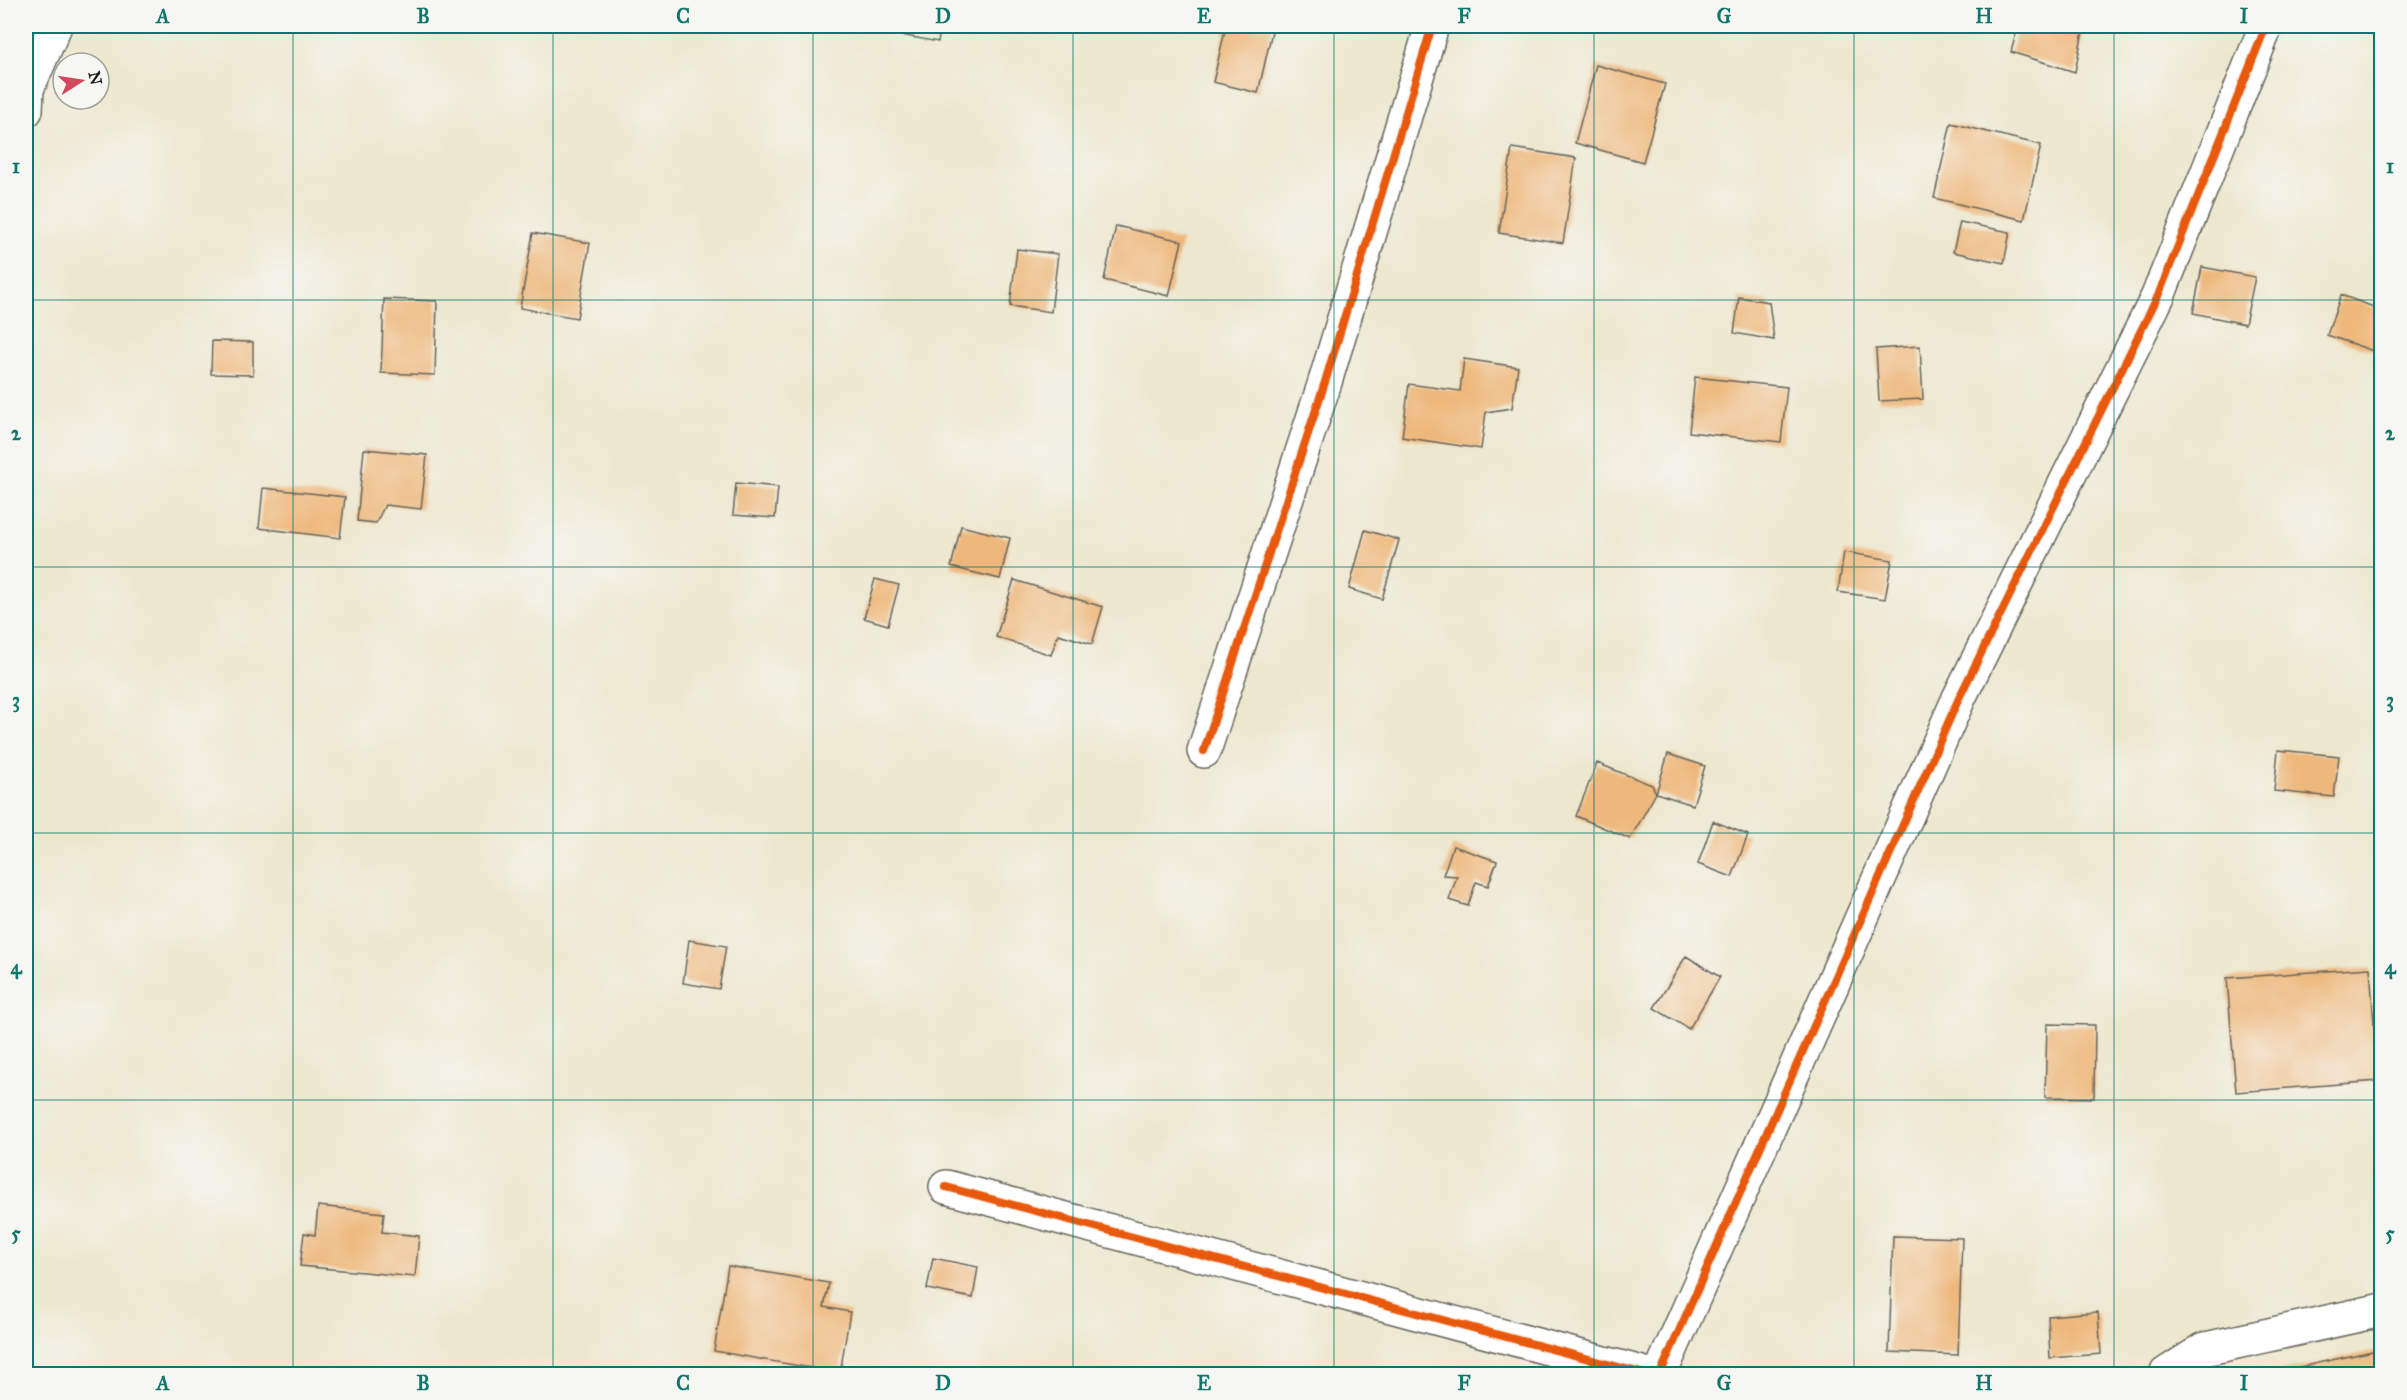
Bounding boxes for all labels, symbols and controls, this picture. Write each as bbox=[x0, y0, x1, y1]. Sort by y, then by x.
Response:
text: A bbox=[154, 4, 170, 28]
text: B bbox=[416, 4, 430, 28]
text: C bbox=[676, 4, 690, 28]
text: D bbox=[935, 4, 951, 28]
text: E bbox=[1197, 4, 1212, 28]
text: F bbox=[1457, 4, 1471, 28]
text: G bbox=[1717, 4, 1732, 28]
text: H bbox=[1975, 4, 1993, 28]
text: I bbox=[2240, 4, 2249, 28]
north arrow bbox=[51, 51, 111, 111]
text: N bbox=[84, 69, 106, 87]
text: 1 bbox=[12, 154, 20, 178]
text: 1 bbox=[2386, 154, 2394, 178]
text: 2 bbox=[11, 421, 22, 445]
text: 2 bbox=[2385, 421, 2396, 445]
text: 3 bbox=[12, 688, 20, 713]
text: 3 bbox=[2386, 688, 2394, 713]
text: 4 bbox=[10, 955, 22, 980]
text: 4 bbox=[2384, 955, 2396, 980]
text: 5 bbox=[11, 1221, 21, 1245]
text: 5 bbox=[2385, 1221, 2395, 1245]
text: A bbox=[154, 1371, 170, 1395]
text: B bbox=[416, 1371, 430, 1395]
text: C bbox=[676, 1371, 690, 1395]
text: D bbox=[935, 1371, 951, 1395]
text: E bbox=[1197, 1371, 1212, 1395]
text: F bbox=[1457, 1371, 1471, 1395]
text: G bbox=[1717, 1371, 1732, 1395]
text: H bbox=[1975, 1371, 1993, 1395]
text: I bbox=[2240, 1371, 2249, 1395]

